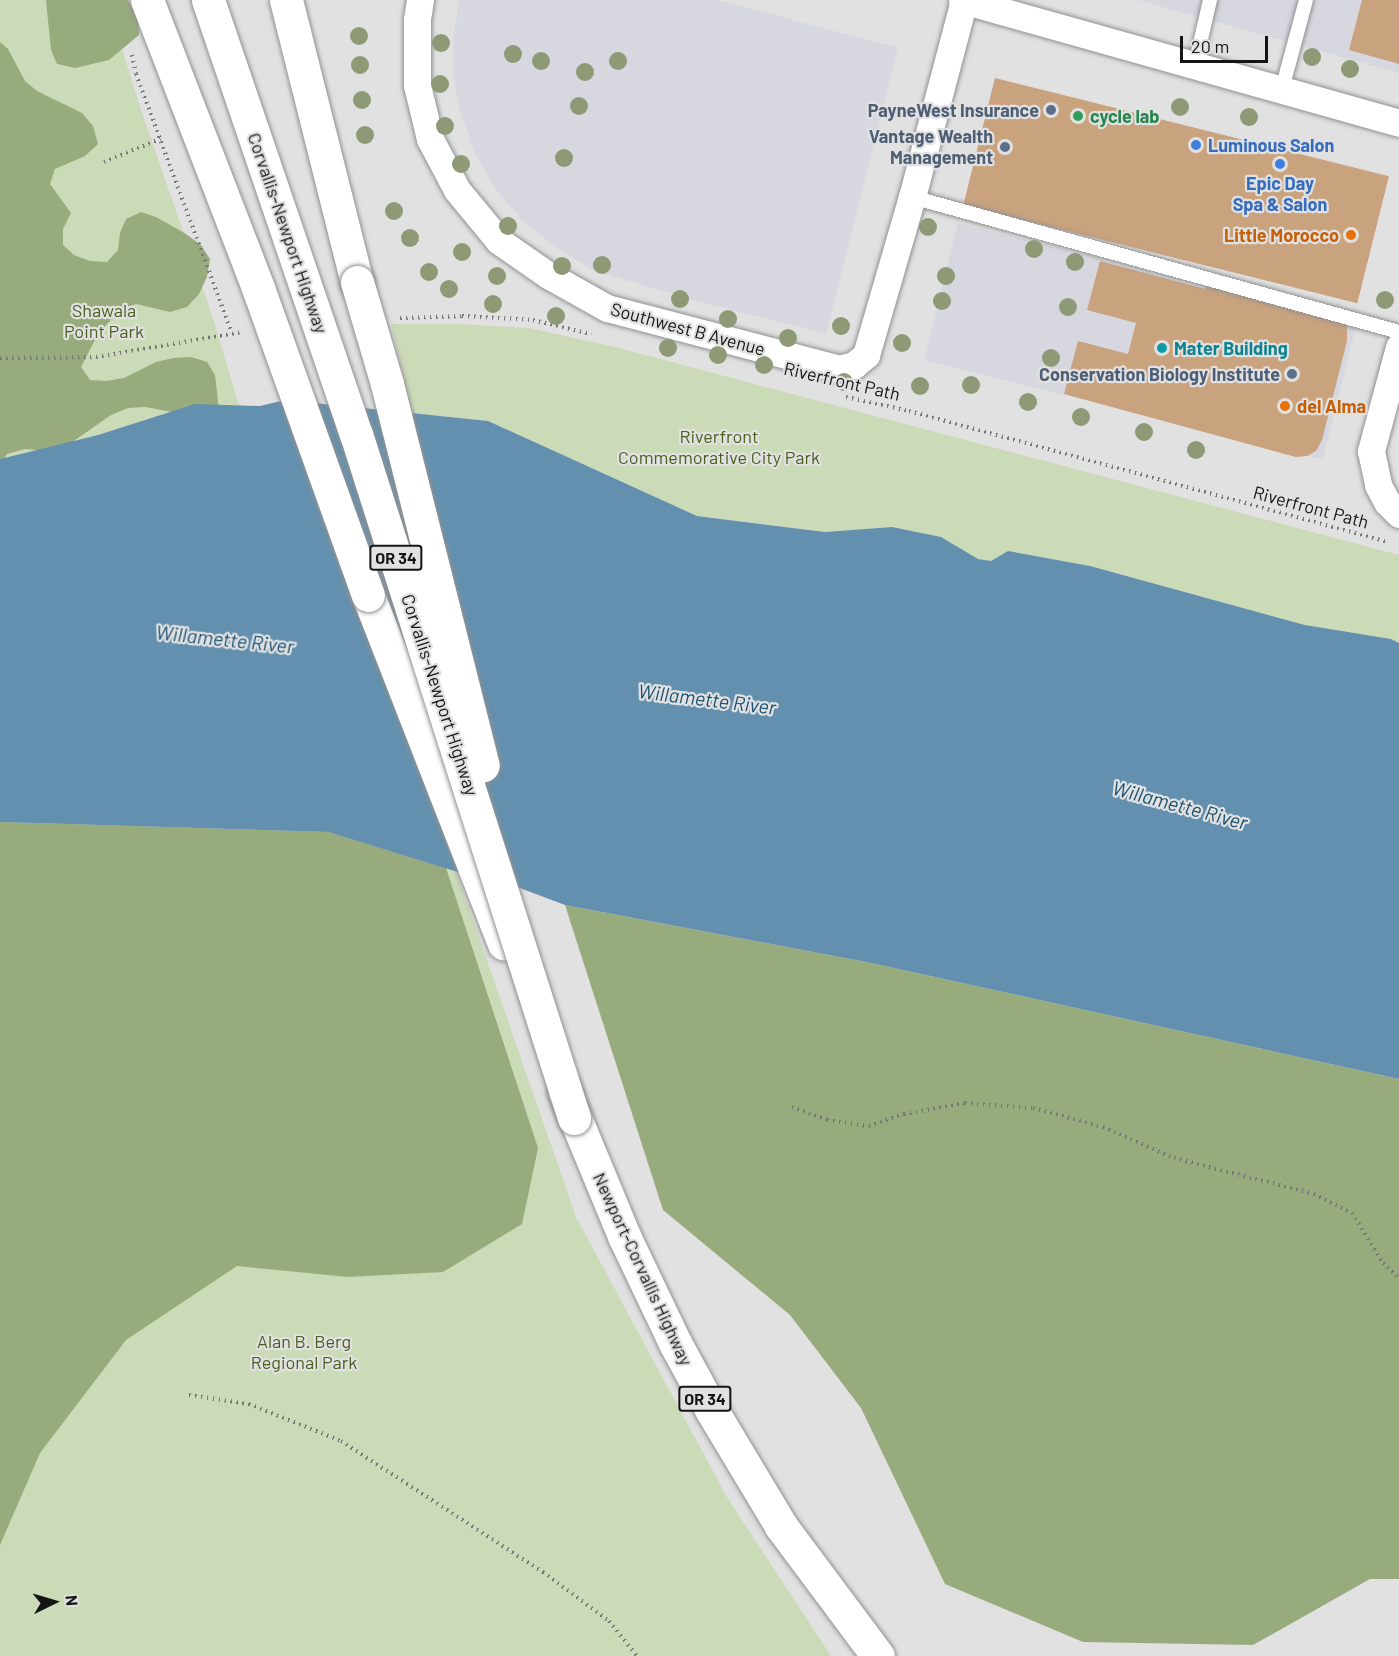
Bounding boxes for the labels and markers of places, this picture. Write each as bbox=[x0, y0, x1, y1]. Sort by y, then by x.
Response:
place label: PayneWest Insurance bbox=[868, 99, 1039, 121]
marker: PayneWest Insurance bbox=[1044, 103, 1058, 117]
place label: cycle lab bbox=[1090, 105, 1159, 127]
marker: cycle lab bbox=[1071, 109, 1085, 123]
place label: Vantage Wealth Management bbox=[869, 126, 993, 168]
place label: Luminous Salon bbox=[1208, 134, 1334, 156]
marker: Luminous Salon bbox=[1189, 138, 1203, 152]
marker: Vantage Wealth Management bbox=[998, 140, 1012, 154]
marker: Epic Day Spa & Salon bbox=[1273, 157, 1287, 171]
place label: Epic Day Spa & Salon bbox=[1233, 173, 1327, 216]
place label: Little Morocco bbox=[1224, 224, 1339, 246]
marker: Little Morocco bbox=[1344, 228, 1358, 242]
place label: Mater Building bbox=[1174, 337, 1288, 359]
marker: Mater Building bbox=[1155, 341, 1169, 355]
place label: Conservation Biology Institute bbox=[1039, 363, 1280, 385]
marker: Conservation Biology Institute bbox=[1285, 367, 1299, 381]
place label: del Alma bbox=[1297, 395, 1366, 417]
marker: del Alma bbox=[1278, 399, 1292, 413]

